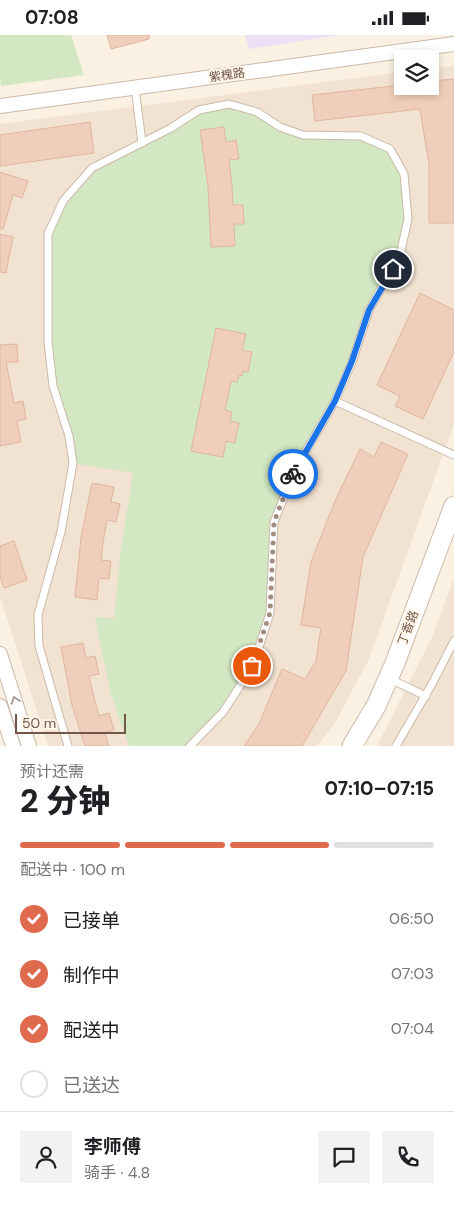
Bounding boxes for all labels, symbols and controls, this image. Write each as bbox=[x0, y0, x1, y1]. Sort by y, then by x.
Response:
text: 07:08 bbox=[25, 5, 79, 30]
map controls bbox=[394, 50, 439, 95]
button: layers bbox=[394, 50, 439, 95]
street label: 紫槐路 bbox=[208, 65, 246, 85]
pin bbox=[372, 248, 414, 290]
icon: home bbox=[379, 255, 407, 283]
courier bbox=[268, 449, 318, 499]
icon: bike bbox=[279, 460, 307, 488]
street label: 丁香路 bbox=[394, 608, 422, 648]
pin bbox=[231, 645, 273, 687]
icon: bag bbox=[238, 652, 266, 680]
one-way arrow bbox=[10, 696, 20, 705]
scale bar bbox=[15, 711, 126, 734]
text: 50 m bbox=[22, 714, 56, 732]
text: 预计还需 bbox=[20, 761, 84, 782]
text: 07:10–07:15 bbox=[325, 776, 434, 801]
text: 2 分钟 bbox=[20, 780, 110, 822]
text: 配送中 · 100 m bbox=[20, 859, 125, 880]
icon: check bbox=[20, 905, 48, 933]
text: 已接单 bbox=[63, 908, 120, 933]
text: 06:50 bbox=[389, 908, 434, 929]
icon: check bbox=[20, 960, 48, 988]
text: 制作中 bbox=[63, 963, 120, 988]
text: 07:03 bbox=[391, 963, 434, 984]
icon: check bbox=[20, 1015, 48, 1043]
text: 配送中 bbox=[63, 1018, 120, 1043]
text: 07:04 bbox=[391, 1018, 434, 1039]
text: 已送达 bbox=[63, 1073, 120, 1098]
button: person bbox=[20, 1131, 72, 1183]
button: chat bbox=[318, 1131, 370, 1183]
button: phone bbox=[382, 1131, 434, 1183]
text: 李师傅 bbox=[84, 1134, 141, 1159]
text: 骑手 · 4.8 bbox=[84, 1162, 150, 1183]

